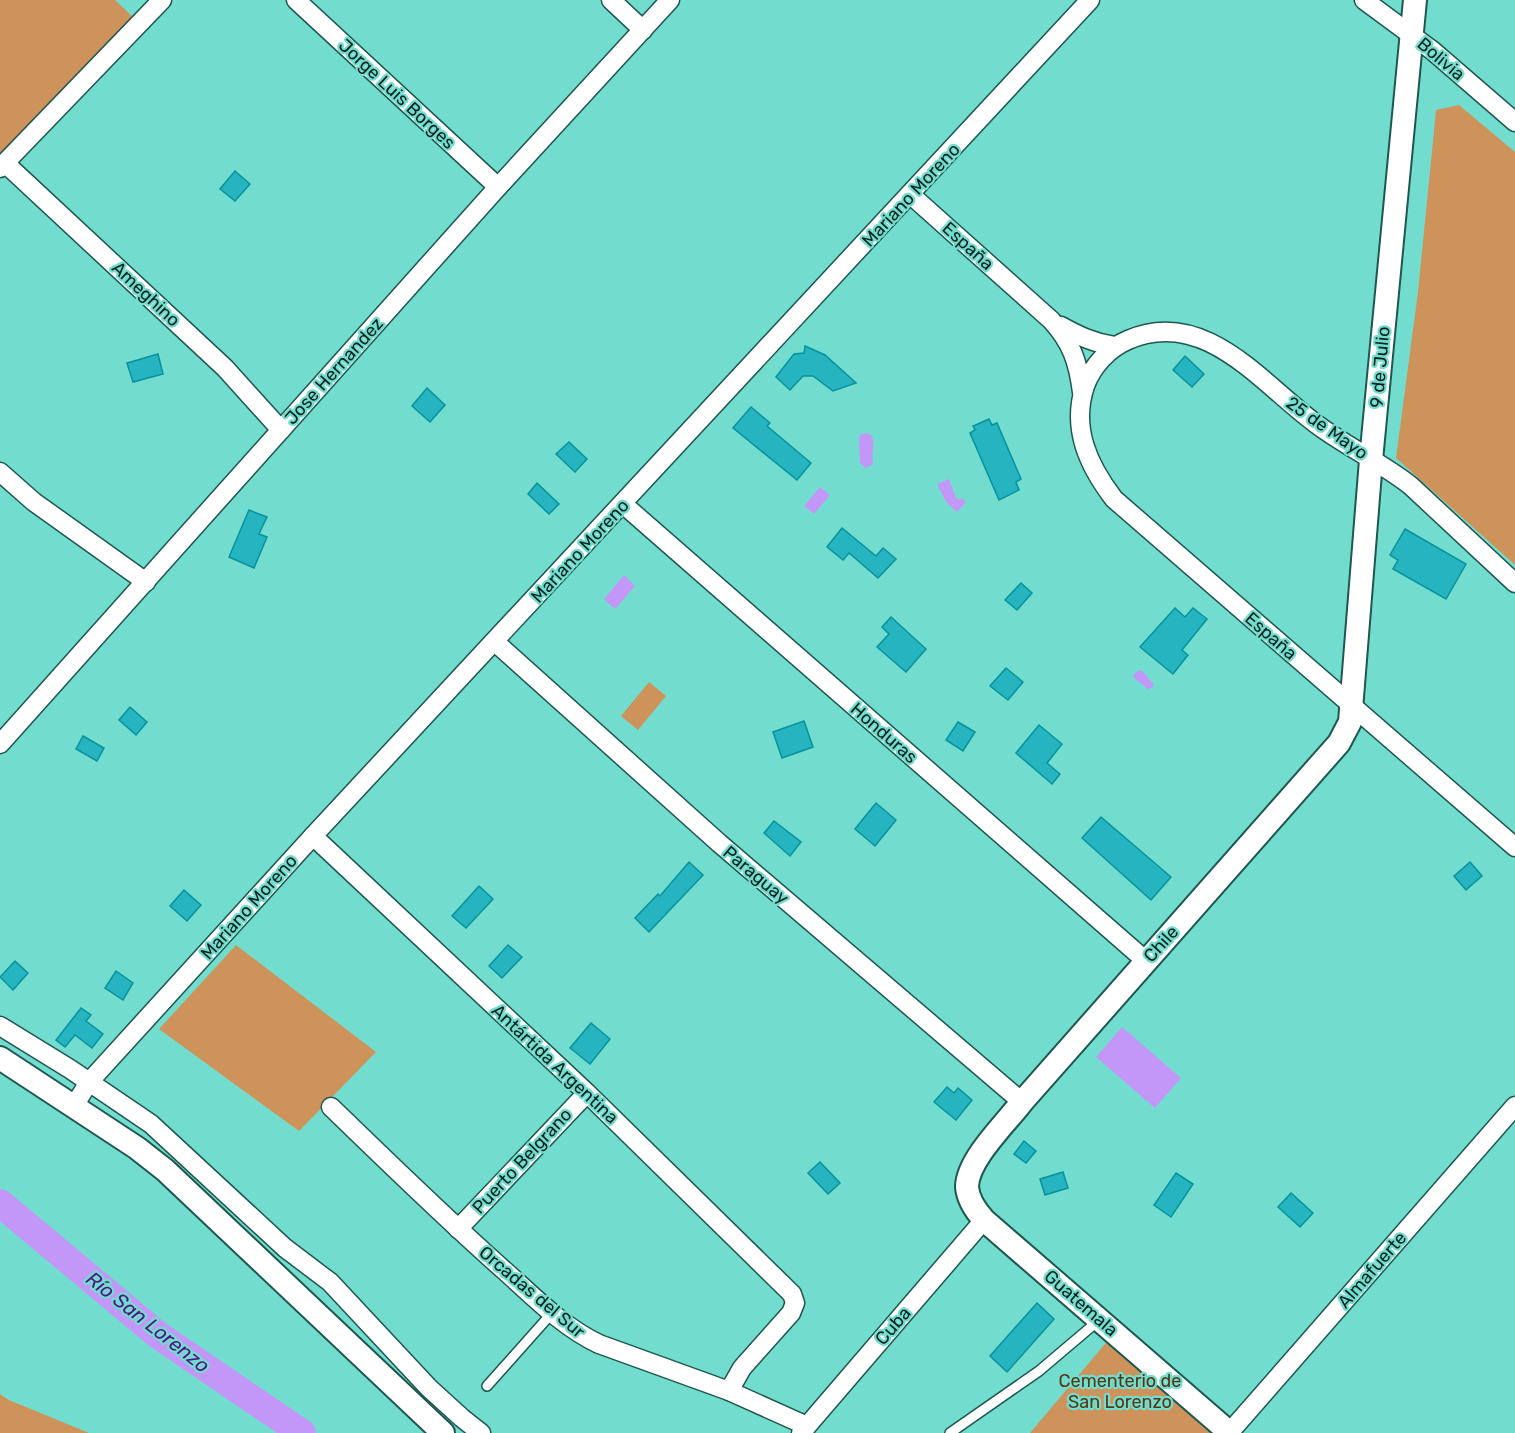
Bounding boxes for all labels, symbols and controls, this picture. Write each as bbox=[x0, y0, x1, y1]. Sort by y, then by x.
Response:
street label: Bolivia bbox=[1413, 33, 1469, 85]
street label: Jorge Luis Borges bbox=[334, 34, 460, 154]
street label: Mariano Moreno bbox=[857, 139, 965, 251]
street label: España bbox=[938, 217, 998, 275]
street label: Ameghino bbox=[107, 257, 185, 331]
street label: Jose Hernandez bbox=[280, 313, 388, 429]
street label: 9 de Julio bbox=[1365, 325, 1395, 409]
street label: 25 de Mayo bbox=[1282, 392, 1372, 464]
street label: Mariano Moreno bbox=[526, 495, 634, 607]
street label: España bbox=[1241, 607, 1301, 665]
street label: Honduras bbox=[846, 698, 922, 768]
street label: Paraguay bbox=[719, 841, 793, 909]
street label: Mariano Moreno bbox=[196, 850, 302, 964]
street label: Chile bbox=[1139, 921, 1183, 967]
street label: Antártida Argentina bbox=[487, 1000, 623, 1128]
street label: Puerto Belgrano bbox=[468, 1104, 576, 1218]
street label: Almafuerte bbox=[1333, 1227, 1411, 1313]
street label: Orcadas del Sur bbox=[475, 1241, 590, 1343]
street label: Guatemala bbox=[1040, 1265, 1122, 1341]
water label: Río San Lorenzo bbox=[81, 1266, 215, 1378]
street label: Cuba bbox=[870, 1302, 916, 1350]
park label: Cementerio de San Lorenzo bbox=[1059, 1370, 1181, 1413]

